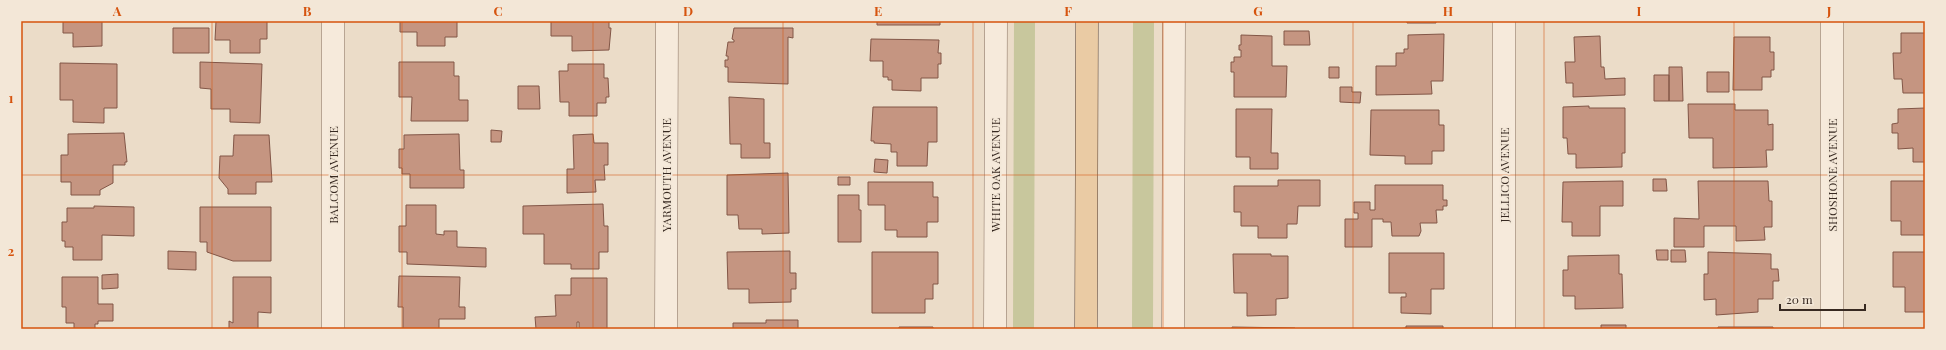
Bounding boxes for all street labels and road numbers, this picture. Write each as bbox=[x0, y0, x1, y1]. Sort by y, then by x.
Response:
street label: YARMOUTH AVENUE bbox=[658, 118, 674, 233]
street label: WHITE OAK AVENUE bbox=[987, 118, 1003, 233]
street label: SHOSHONE AVENUE bbox=[1824, 119, 1840, 231]
street label: BALCOM AVENUE bbox=[325, 126, 341, 224]
street label: JELLICO AVENUE bbox=[1496, 128, 1512, 223]

